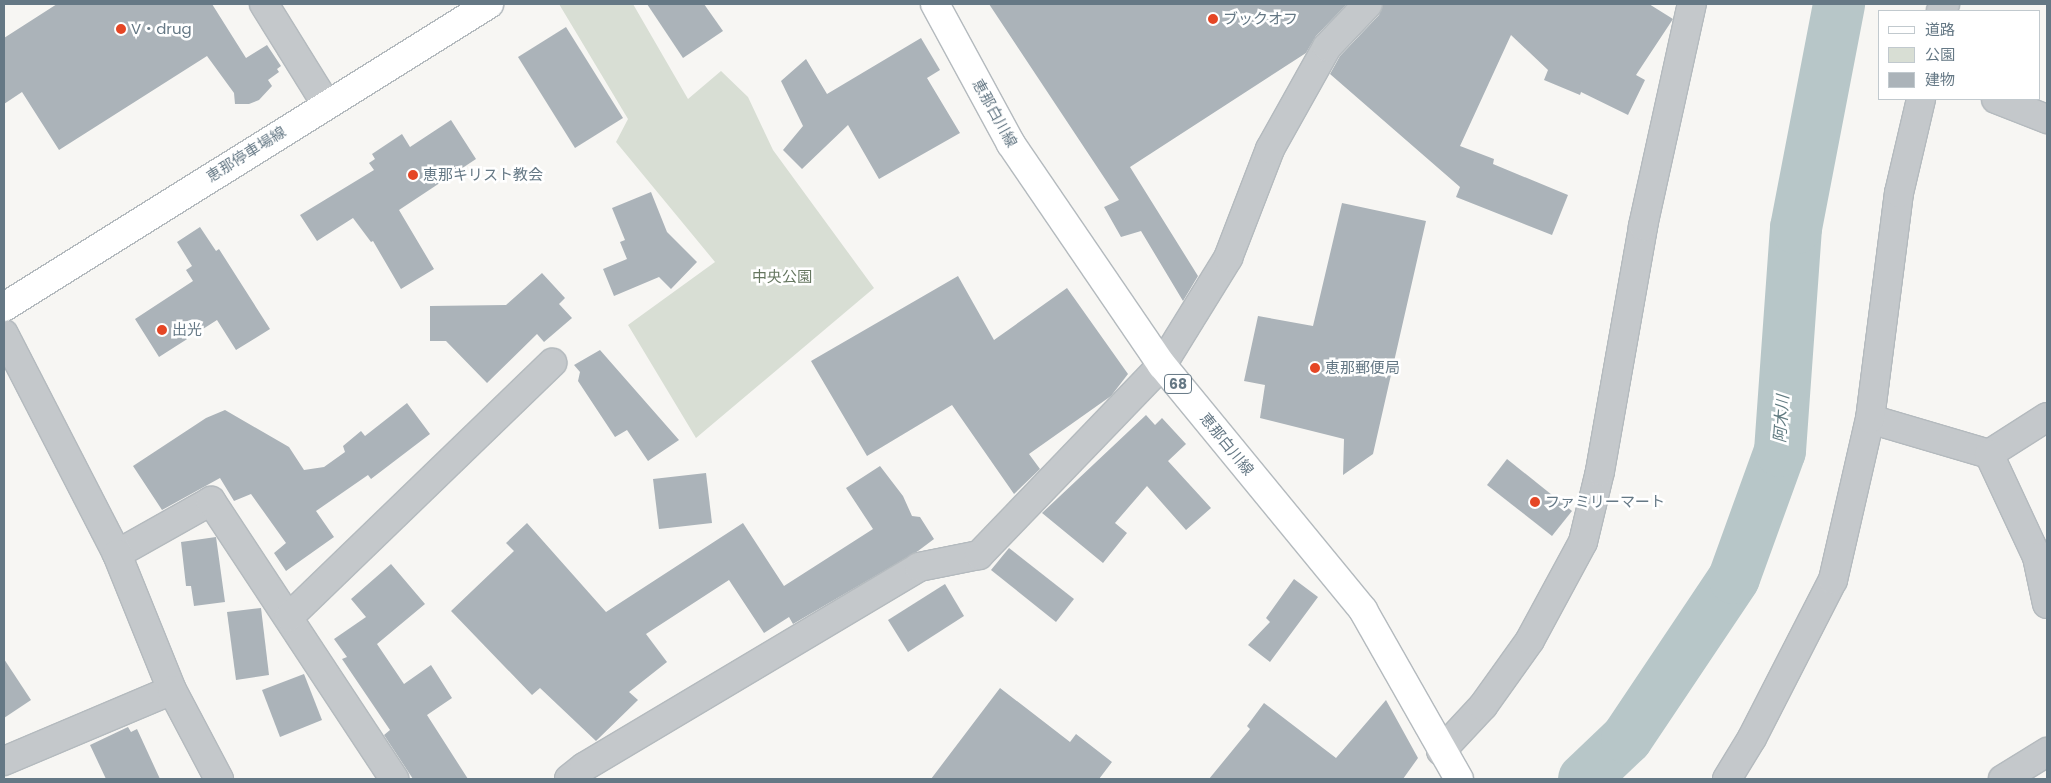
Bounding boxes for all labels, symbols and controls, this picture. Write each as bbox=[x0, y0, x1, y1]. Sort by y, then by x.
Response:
place label: ブックオフ bbox=[1223, 10, 1298, 28]
legend bbox=[1878, 10, 2041, 100]
marker: ブックオフ bbox=[1207, 13, 1219, 25]
text: 道路 bbox=[1925, 19, 1955, 40]
place label: V・drug bbox=[131, 20, 192, 38]
marker: V・drug bbox=[115, 23, 127, 35]
text: 公園 bbox=[1925, 44, 1955, 65]
text: 建物 bbox=[1925, 69, 1955, 90]
street label: 恵那白川線 bbox=[969, 76, 1021, 150]
street label: 恵那停車場線 bbox=[203, 123, 289, 185]
place label: 恵那キリスト教会 bbox=[423, 166, 543, 184]
marker: 恵那キリスト教会 bbox=[407, 169, 419, 181]
park label: 中央公園 bbox=[752, 268, 812, 286]
place label: 出光 bbox=[172, 321, 202, 339]
marker: 出光 bbox=[156, 324, 168, 336]
place label: 恵那郵便局 bbox=[1325, 359, 1400, 377]
marker: 恵那郵便局 bbox=[1309, 362, 1321, 374]
road number: 68 bbox=[1163, 372, 1193, 396]
water label: 阿木川 bbox=[1771, 394, 1793, 444]
street label: 恵那白川線 bbox=[1196, 409, 1258, 479]
place label: ファミリーマート bbox=[1545, 493, 1665, 511]
marker: ファミリーマート bbox=[1529, 496, 1541, 508]

